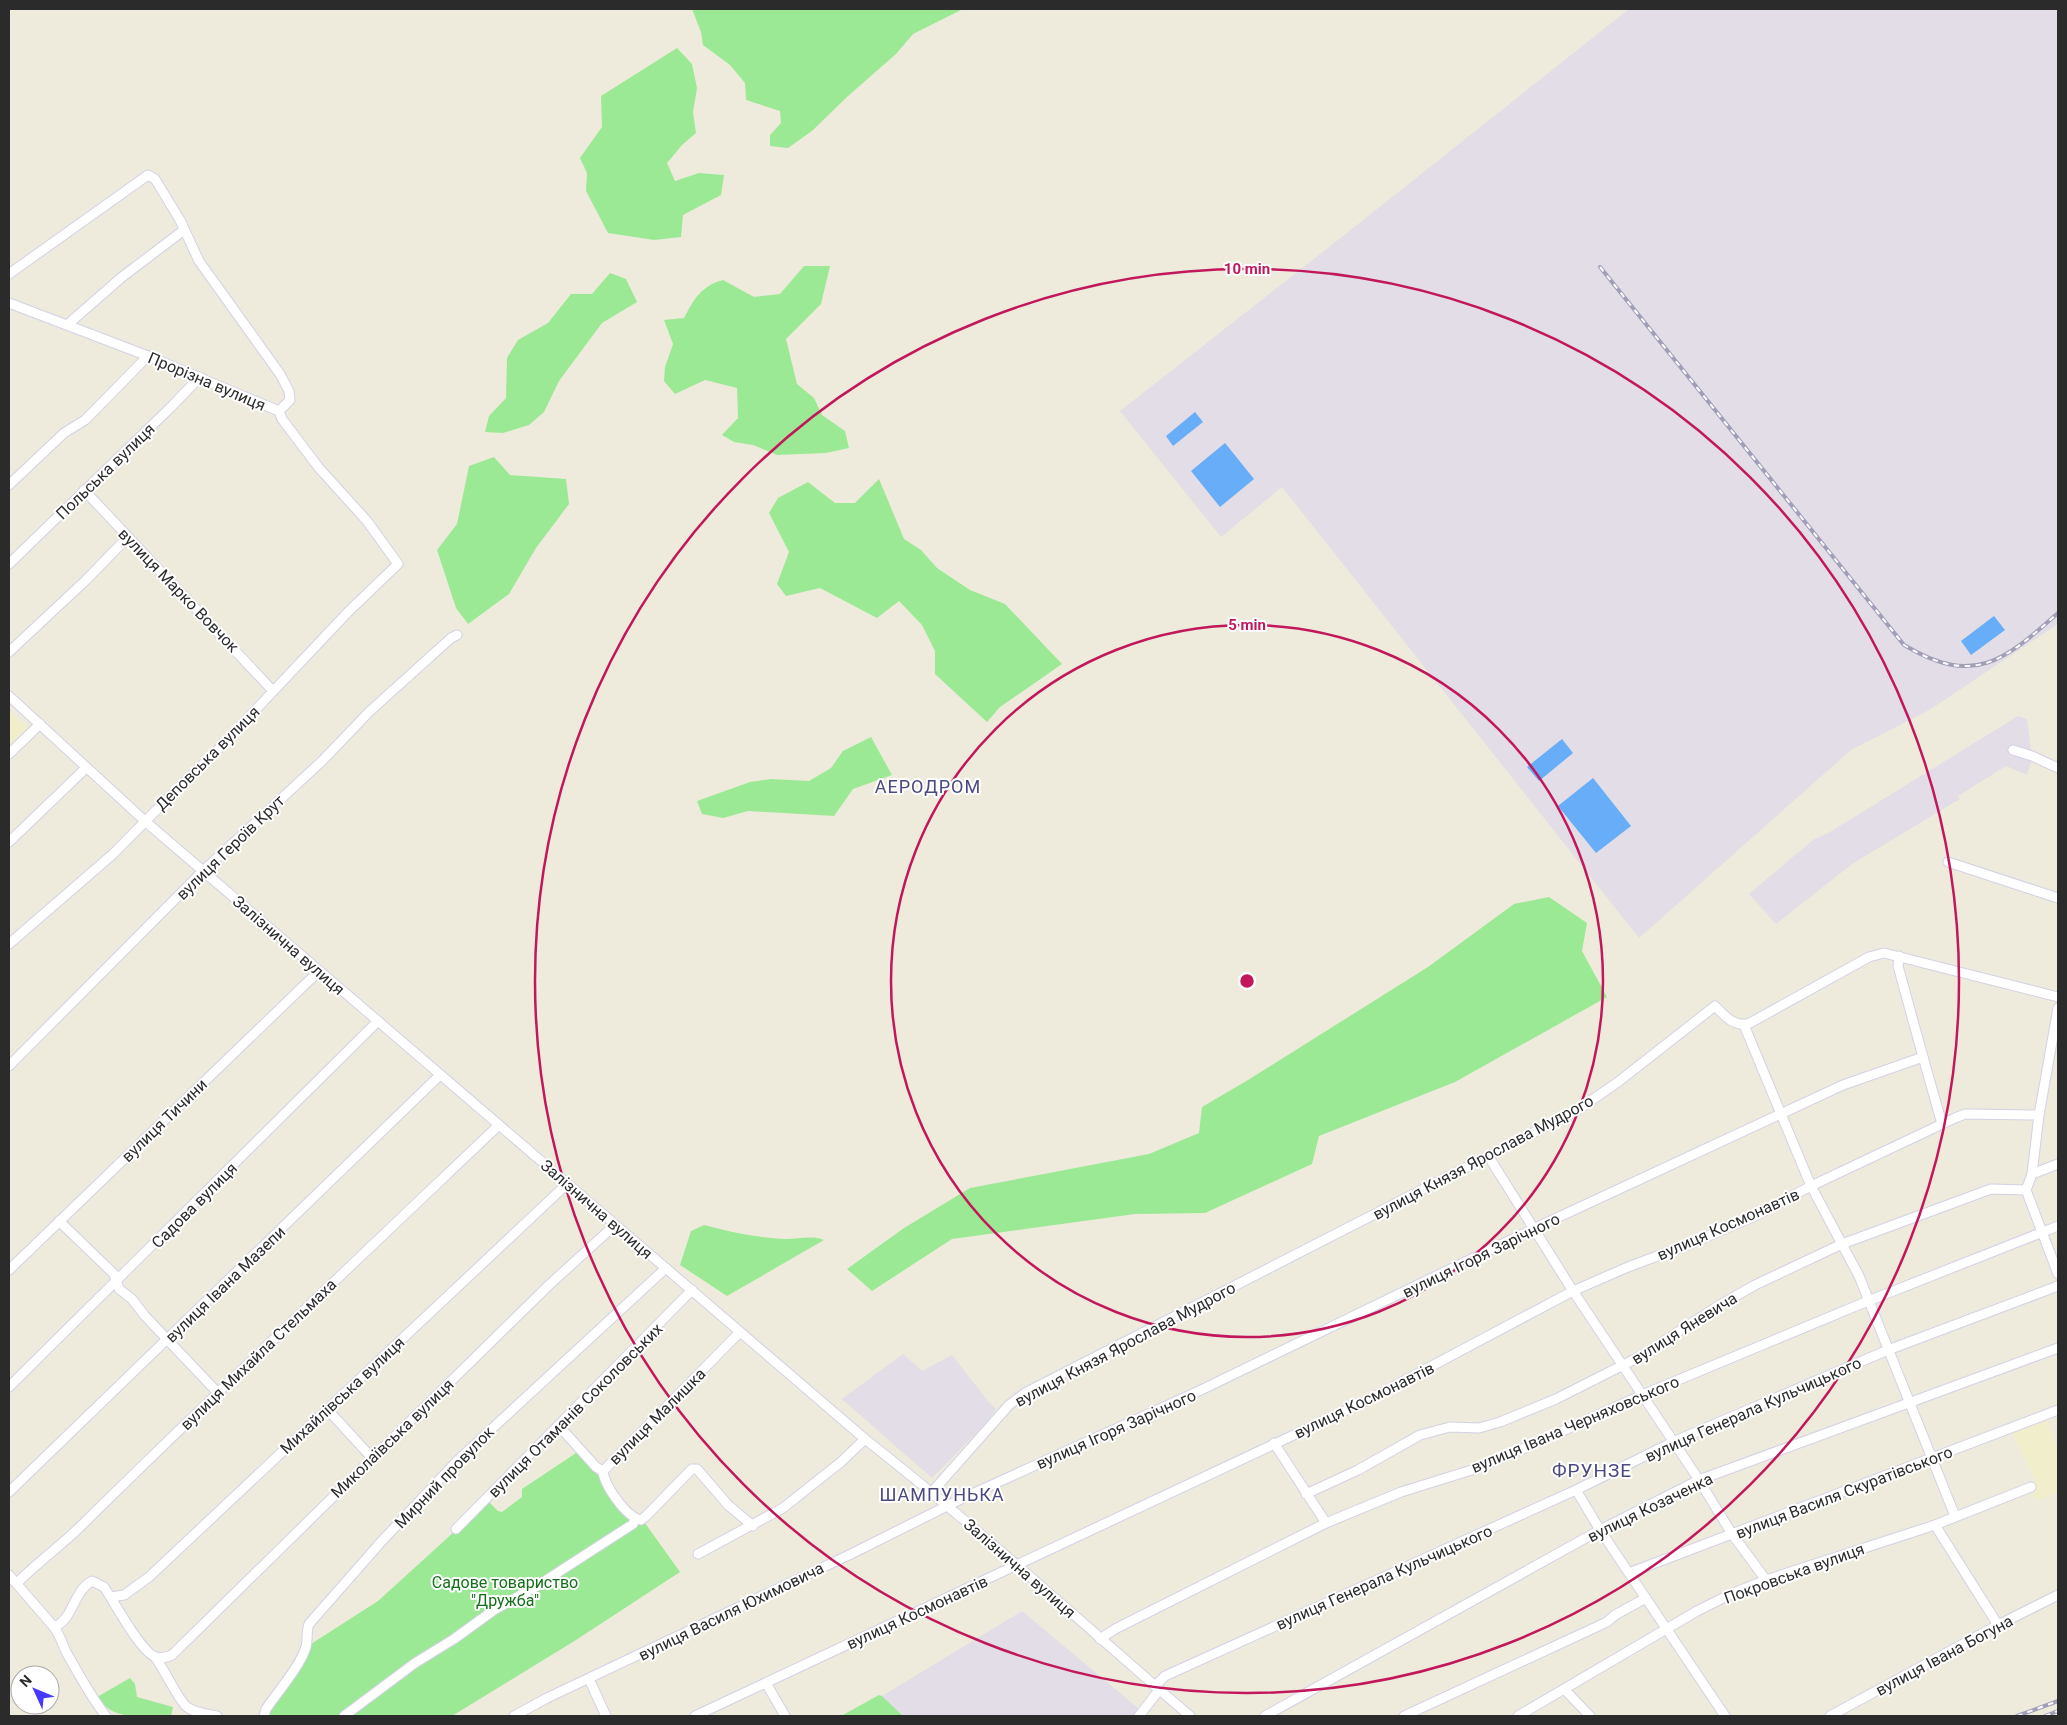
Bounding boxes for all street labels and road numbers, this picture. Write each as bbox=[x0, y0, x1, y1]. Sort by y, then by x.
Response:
street label: Прорізна вулиця bbox=[145, 348, 268, 415]
street label: Польська вулиця bbox=[52, 419, 159, 523]
street label: вулиця Марко Вовчок bbox=[114, 524, 243, 657]
street label: Деповська вулиця bbox=[151, 702, 263, 814]
street label: вулиця Героїв Крут bbox=[172, 791, 288, 904]
street label: Залізнична вулиця bbox=[229, 892, 348, 999]
street label: вулиця Тичини bbox=[118, 1075, 211, 1166]
street label: вулиця Князя Ярослава Мудрого bbox=[1370, 1091, 1597, 1224]
street label: Залізнична вулиця bbox=[537, 1156, 656, 1263]
street label: Садова вулиця bbox=[148, 1159, 241, 1252]
street label: вулиця Космонавтів bbox=[1654, 1185, 1802, 1264]
street label: вулиця Ігоря Зарічного bbox=[1399, 1209, 1563, 1302]
street label: вулиця Івана Мазепи bbox=[162, 1222, 289, 1346]
street label: вулиця Михайла Стельмаха bbox=[176, 1275, 340, 1434]
street label: вулиця Князя Ярослава Мудрого bbox=[1012, 1278, 1239, 1411]
street label: вулиця Яневича bbox=[1628, 1288, 1741, 1368]
street label: вулиця Отаманів Соколовських bbox=[484, 1319, 666, 1501]
street label: Михайлівська вулиця bbox=[276, 1333, 408, 1458]
street label: вулиця Генерала Кульчицького bbox=[1642, 1353, 1864, 1466]
street label: вулиця Космонавтів bbox=[1291, 1358, 1437, 1443]
street label: вулиця Малишка bbox=[605, 1364, 710, 1469]
street label: вулиця Івана Черняховського bbox=[1468, 1372, 1682, 1477]
street label: Миколаївська вулиця bbox=[327, 1375, 458, 1502]
street label: вулиця Ігоря Зарічного bbox=[1033, 1386, 1199, 1473]
street label: Мирний провулок bbox=[391, 1422, 498, 1532]
street label: вулиця Василя Скуратівського bbox=[1733, 1442, 1955, 1543]
street label: вулиця Козаченка bbox=[1585, 1469, 1716, 1546]
street label: Залізнична вулиця bbox=[960, 1515, 1079, 1622]
street label: вулиця Генерала Кульчицького bbox=[1273, 1521, 1495, 1634]
street label: Покровська вулиця bbox=[1721, 1539, 1867, 1608]
street label: вулиця Василя Юхимовича bbox=[636, 1558, 827, 1665]
street label: вулиця Космонавтів bbox=[844, 1571, 991, 1653]
street label: вулиця Івана Богуна bbox=[1872, 1611, 2016, 1700]

